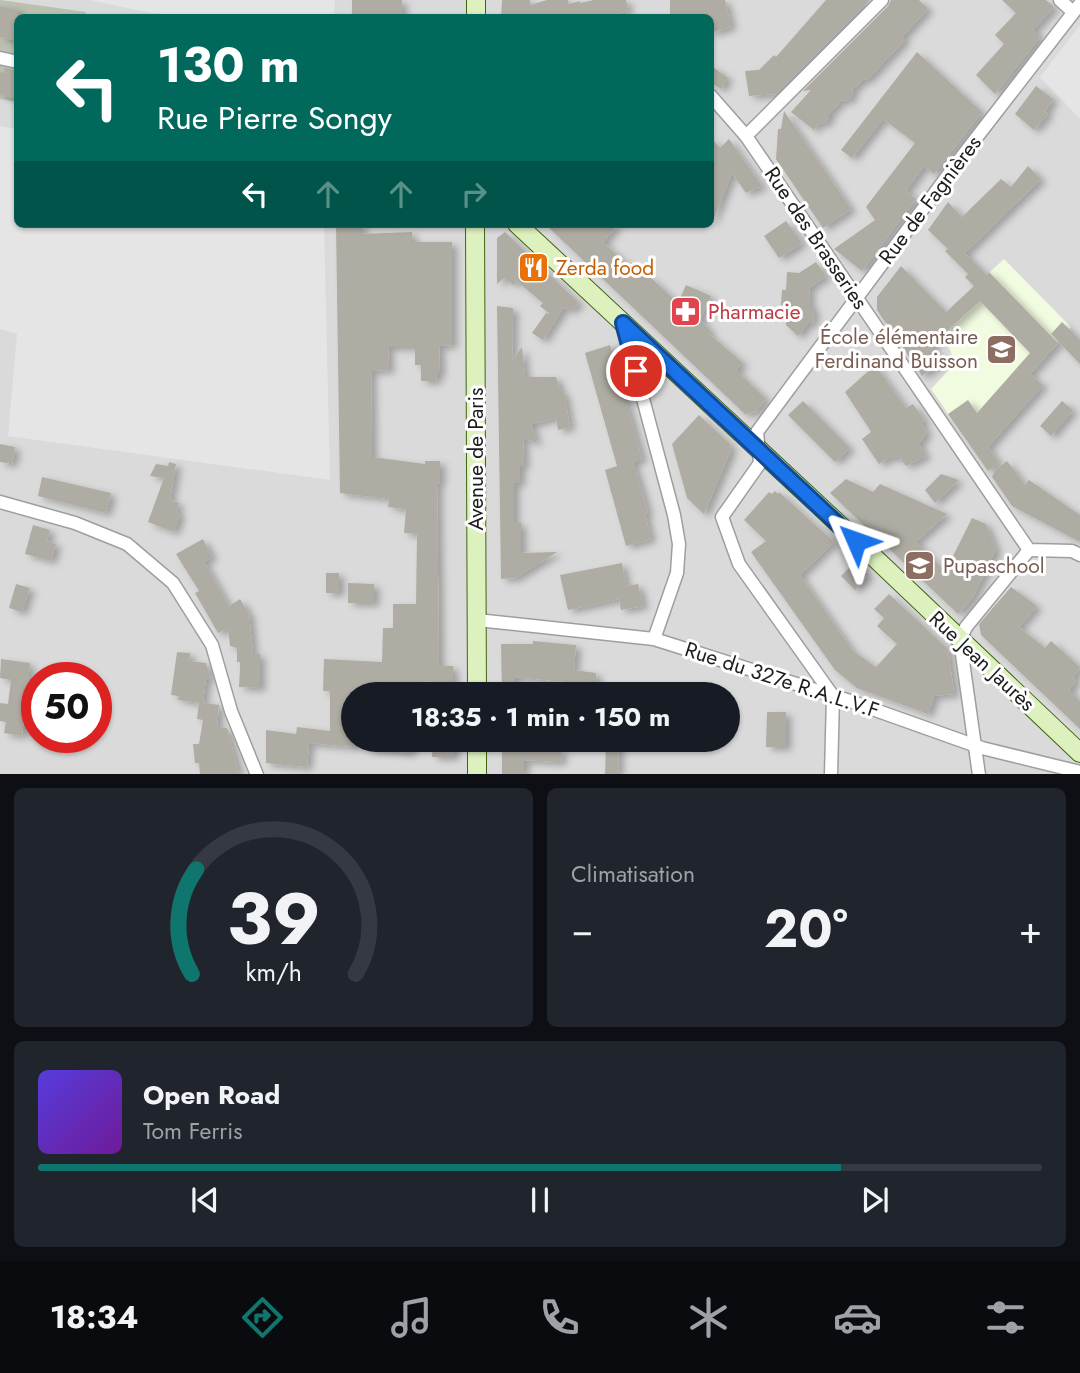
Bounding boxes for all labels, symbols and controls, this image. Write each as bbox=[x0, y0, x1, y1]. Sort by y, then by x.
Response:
text: 130 m bbox=[157, 30, 300, 100]
icon: left bbox=[42, 42, 133, 133]
text: Rue Pierre Songy bbox=[157, 95, 392, 141]
street label: Rue de Fagnières bbox=[872, 129, 988, 271]
street label: Rue des Brasseries bbox=[757, 161, 875, 315]
icon: left bbox=[236, 175, 274, 213]
icon: ahead bbox=[309, 175, 347, 213]
icon: ahead bbox=[382, 175, 420, 213]
icon: right bbox=[455, 175, 493, 213]
restaurant icon: Zerda food bbox=[516, 251, 550, 285]
place label: Zerda food bbox=[556, 253, 654, 283]
pharmacy icon: Pharmacie bbox=[668, 295, 702, 329]
place label: Pharmacie bbox=[708, 297, 801, 327]
place label: École élémentaire Ferdinand Buisson bbox=[815, 322, 978, 376]
school or university icon: École élémentaire Ferdinand Buisson bbox=[984, 332, 1018, 366]
pin bbox=[606, 341, 666, 401]
icon: arrive bbox=[617, 352, 655, 390]
street label: Avenue de Paris bbox=[461, 388, 491, 530]
position arrow bbox=[819, 504, 893, 578]
school or university icon: Pupaschool bbox=[903, 549, 937, 583]
place label: Pupaschool bbox=[943, 551, 1044, 581]
street label: Rue Jean Jaurès bbox=[922, 604, 1042, 718]
street label: Rue du 327e R.A.L.V.F bbox=[681, 634, 883, 726]
speed limit sign: 50 bbox=[21, 662, 112, 753]
text: 18:35 · 1 min · 150 m bbox=[411, 698, 670, 736]
text: Climatisation bbox=[571, 857, 695, 891]
text: 39 bbox=[227, 866, 320, 971]
text: 20° bbox=[764, 891, 848, 967]
text: − bbox=[571, 902, 593, 957]
text: + bbox=[1019, 902, 1042, 957]
text: km/h bbox=[245, 953, 302, 989]
text: Open Road bbox=[143, 1076, 280, 1114]
text: Tom Ferris bbox=[143, 1114, 242, 1148]
icon: previous bbox=[186, 1181, 224, 1219]
icon: pause bbox=[521, 1181, 559, 1219]
icon: next bbox=[856, 1181, 894, 1219]
icon: directions bbox=[238, 1293, 287, 1342]
icon: music bbox=[387, 1293, 436, 1342]
icon: phone bbox=[535, 1293, 584, 1342]
icon: climate bbox=[684, 1293, 733, 1342]
icon: car bbox=[833, 1293, 882, 1342]
icon: filters bbox=[981, 1293, 1030, 1342]
text: 18:34 bbox=[50, 1294, 139, 1340]

